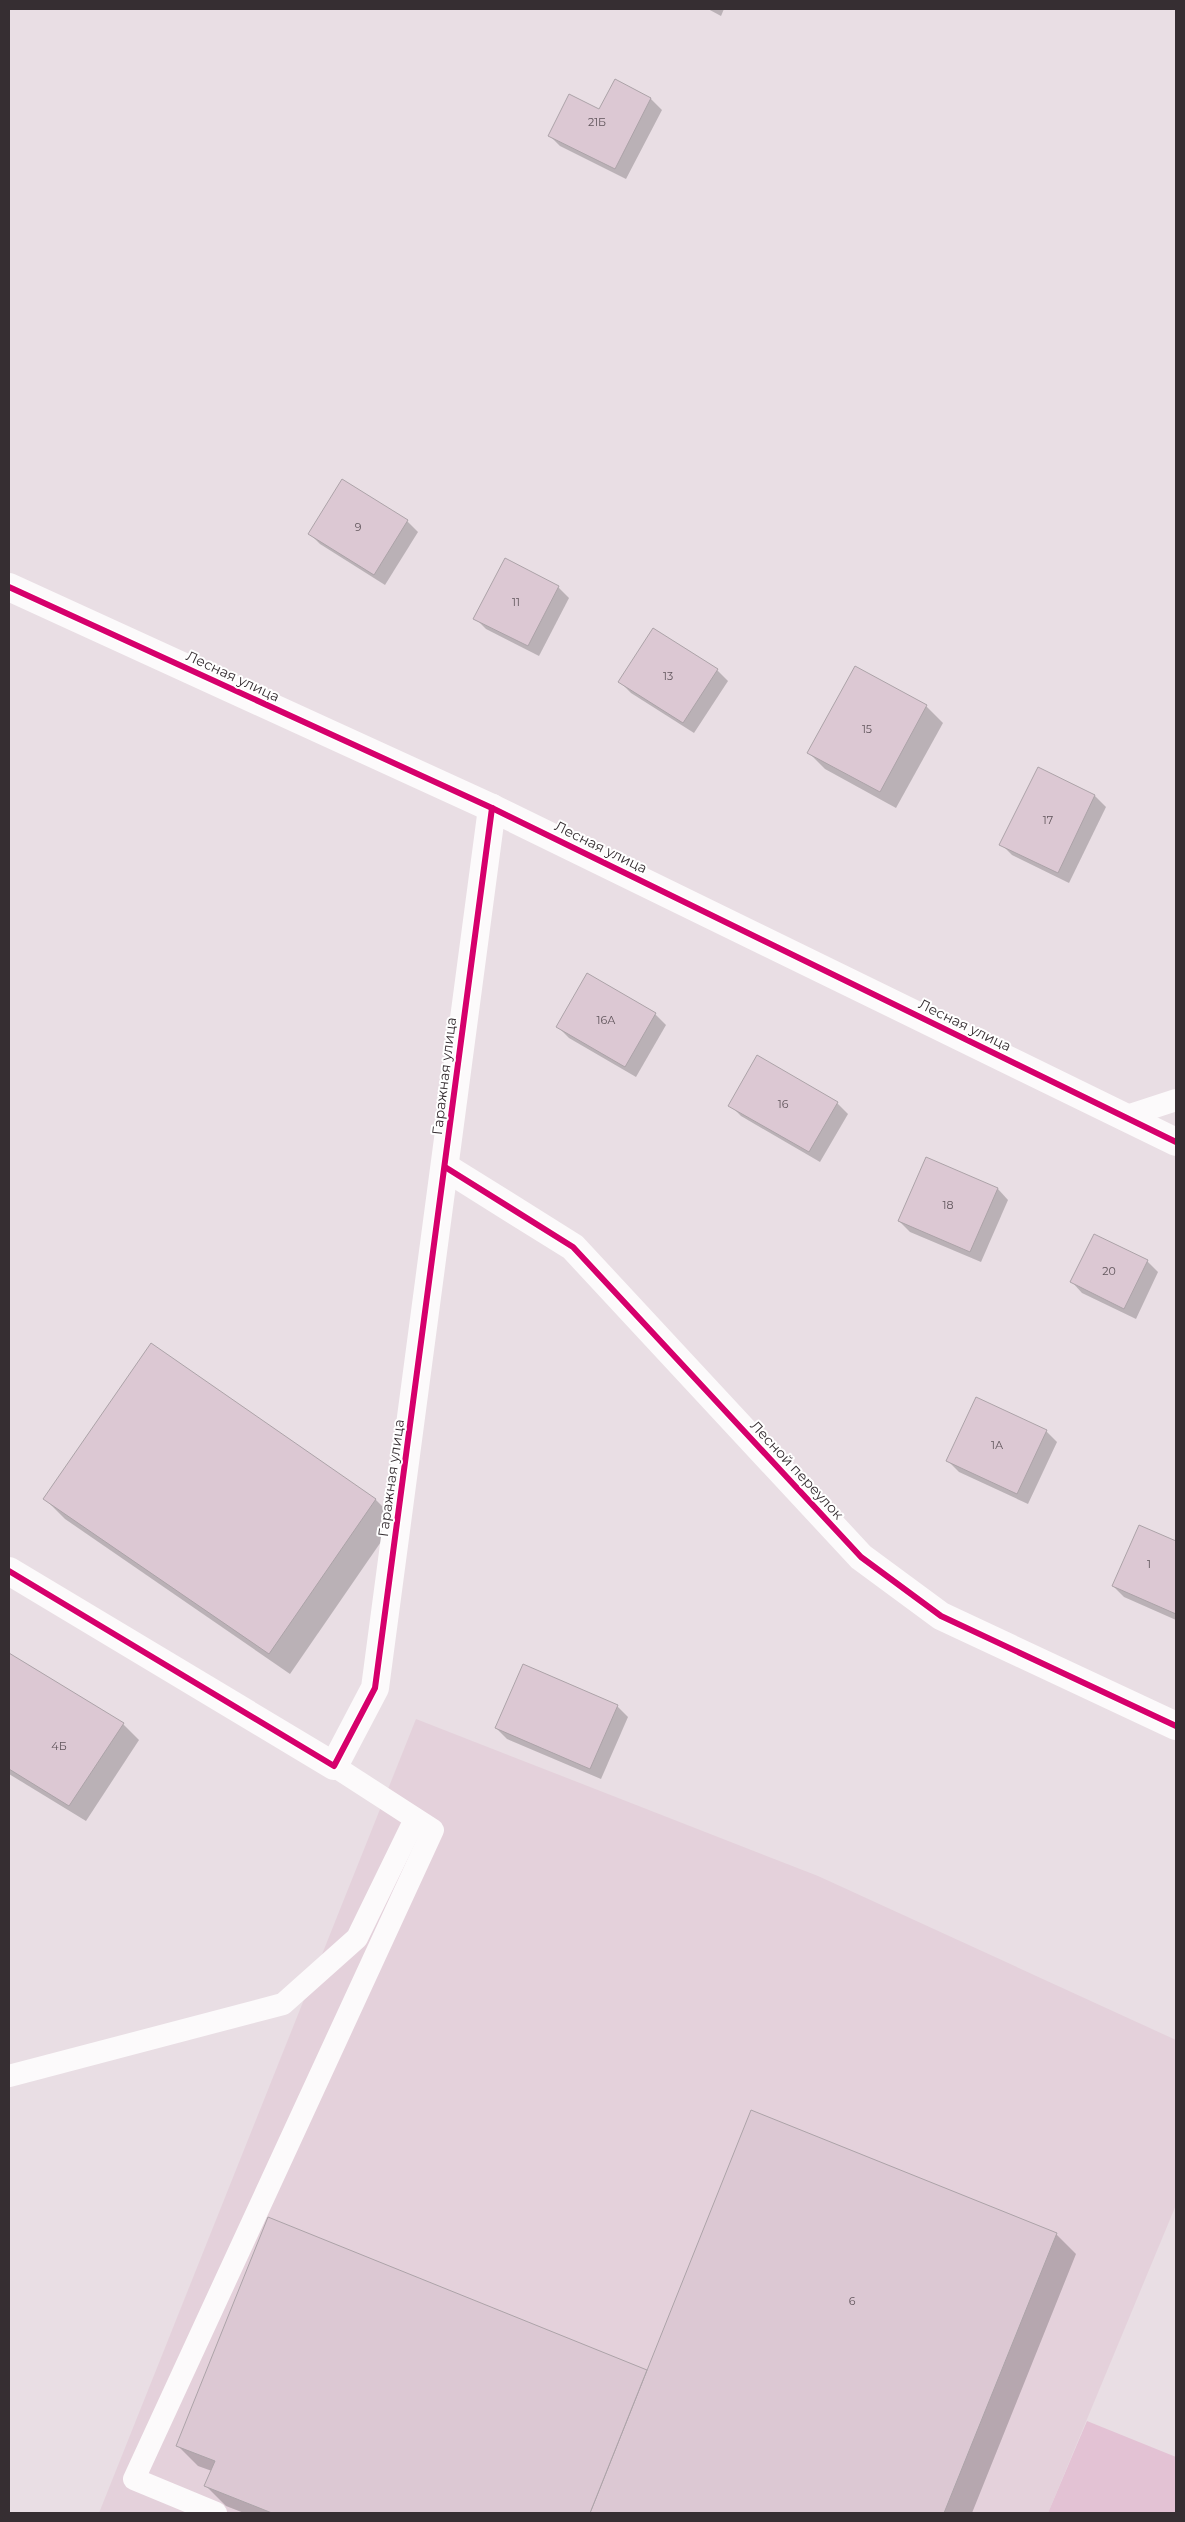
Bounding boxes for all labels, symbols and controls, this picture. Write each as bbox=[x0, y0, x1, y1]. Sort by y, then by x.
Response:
house number: 21Б bbox=[588, 115, 606, 129]
house number: 9 bbox=[355, 520, 362, 534]
house number: 11 bbox=[512, 595, 520, 609]
street label: Лесная улица bbox=[183, 647, 283, 705]
house number: 13 bbox=[663, 669, 673, 683]
house number: 15 bbox=[862, 722, 872, 736]
house number: 17 bbox=[1043, 813, 1053, 827]
street label: Лесная улица bbox=[552, 817, 650, 877]
street label: Лесная улица bbox=[916, 995, 1014, 1055]
house number: 16А bbox=[597, 1013, 616, 1027]
street label: Гаражная улица bbox=[428, 1016, 460, 1136]
house number: 16 bbox=[778, 1097, 789, 1111]
house number: 18 bbox=[943, 1198, 954, 1212]
house number: 20 bbox=[1102, 1264, 1116, 1278]
street label: Лесной переулок bbox=[747, 1417, 847, 1523]
street label: Гаражная улица bbox=[374, 1418, 408, 1538]
house number: 1А bbox=[991, 1438, 1004, 1452]
house number: 1 bbox=[1147, 1557, 1151, 1571]
house number: 4Б bbox=[51, 1739, 67, 1753]
house number: 6 bbox=[849, 2294, 856, 2308]

